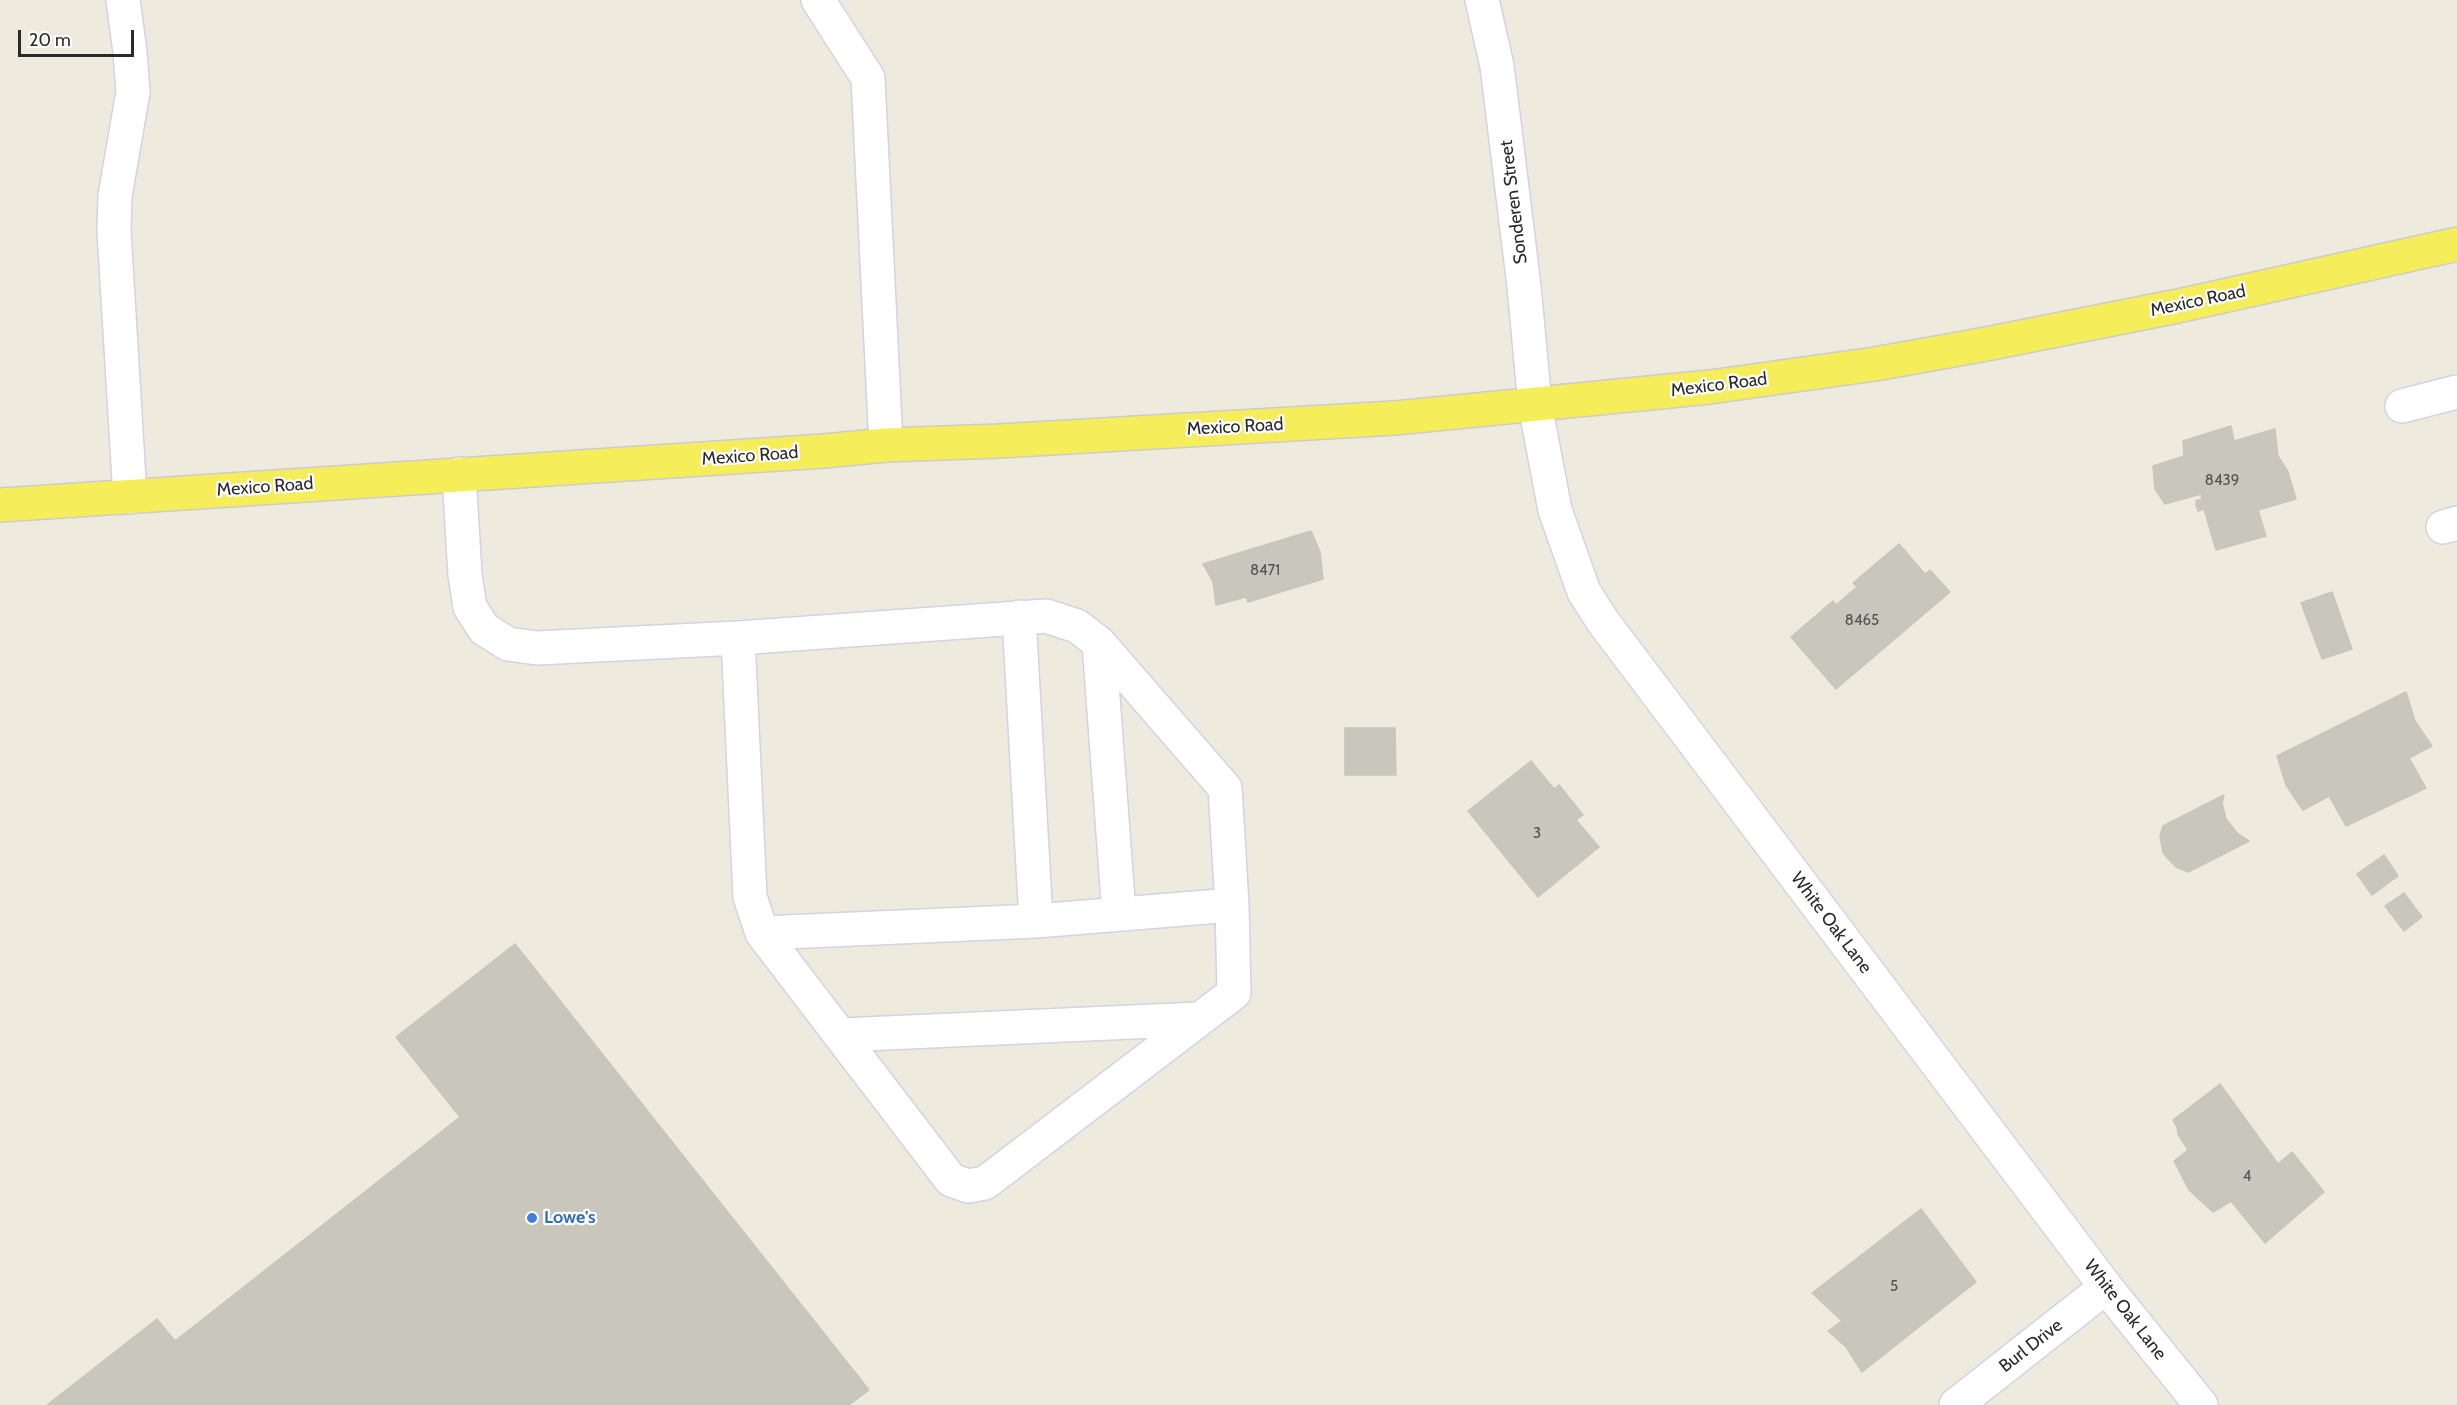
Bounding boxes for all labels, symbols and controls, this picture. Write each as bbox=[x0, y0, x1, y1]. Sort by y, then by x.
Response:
scale bar bbox=[21, 18, 136, 56]
text: 20 m bbox=[29, 29, 71, 51]
street label: Sonderen Street bbox=[1496, 139, 1532, 265]
street label: Mexico Road bbox=[2148, 280, 2248, 322]
street label: Mexico Road bbox=[1670, 368, 1768, 402]
street label: Mexico Road bbox=[1186, 414, 1284, 440]
street label: Mexico Road bbox=[701, 442, 799, 470]
house number: 8439 bbox=[2205, 472, 2239, 490]
street label: Mexico Road bbox=[216, 473, 314, 501]
house number: 8471 bbox=[1250, 562, 1280, 580]
house number: 8465 bbox=[1845, 612, 1879, 630]
house number: 3 bbox=[1533, 825, 1541, 843]
street label: White Oak Lane bbox=[1786, 868, 1876, 978]
house number: 4 bbox=[2243, 1168, 2251, 1186]
place label: Lowe's bbox=[544, 1207, 596, 1229]
marker: Lowe's bbox=[525, 1211, 539, 1225]
street label: White Oak Lane bbox=[2079, 1256, 2171, 1364]
house number: 5 bbox=[1890, 1278, 1898, 1296]
street label: Burl Drive bbox=[1995, 1315, 2067, 1377]

